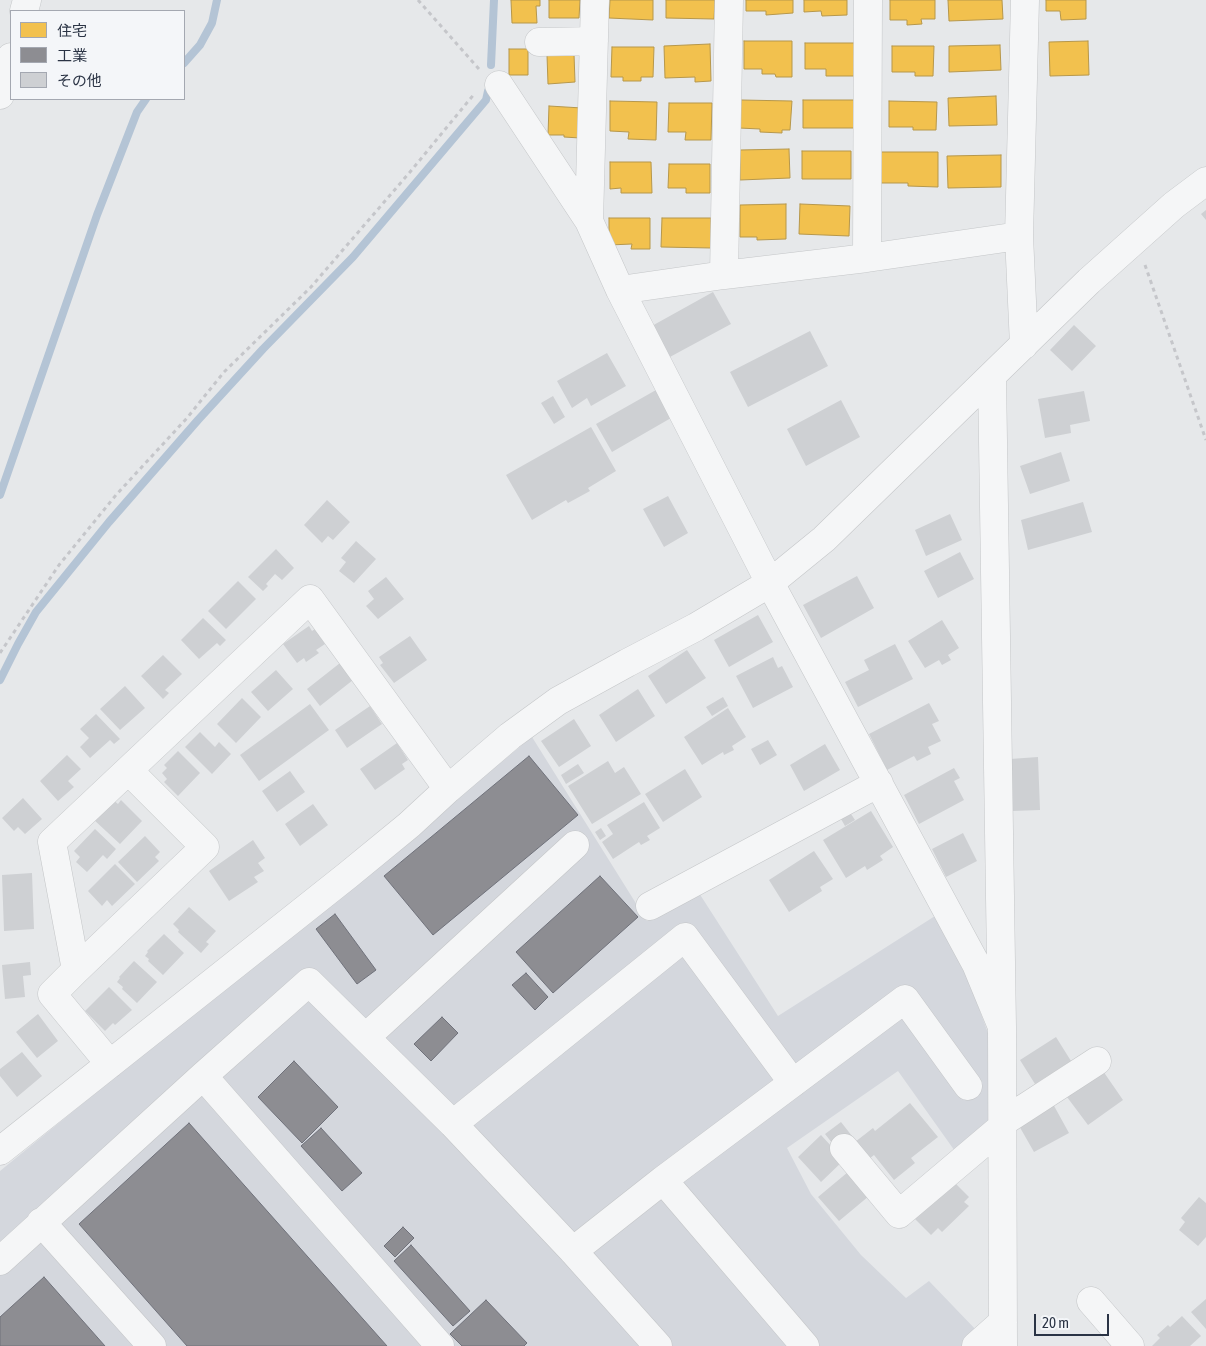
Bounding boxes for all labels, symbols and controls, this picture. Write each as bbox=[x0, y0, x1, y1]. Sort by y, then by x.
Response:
legend bbox=[10, 10, 185, 100]
text: 住宅 bbox=[57, 22, 87, 39]
text: 工業 bbox=[57, 47, 87, 64]
text: その他 bbox=[57, 72, 102, 89]
scale bar bbox=[1036, 1304, 1111, 1336]
text: 20 m bbox=[1042, 1314, 1069, 1331]

